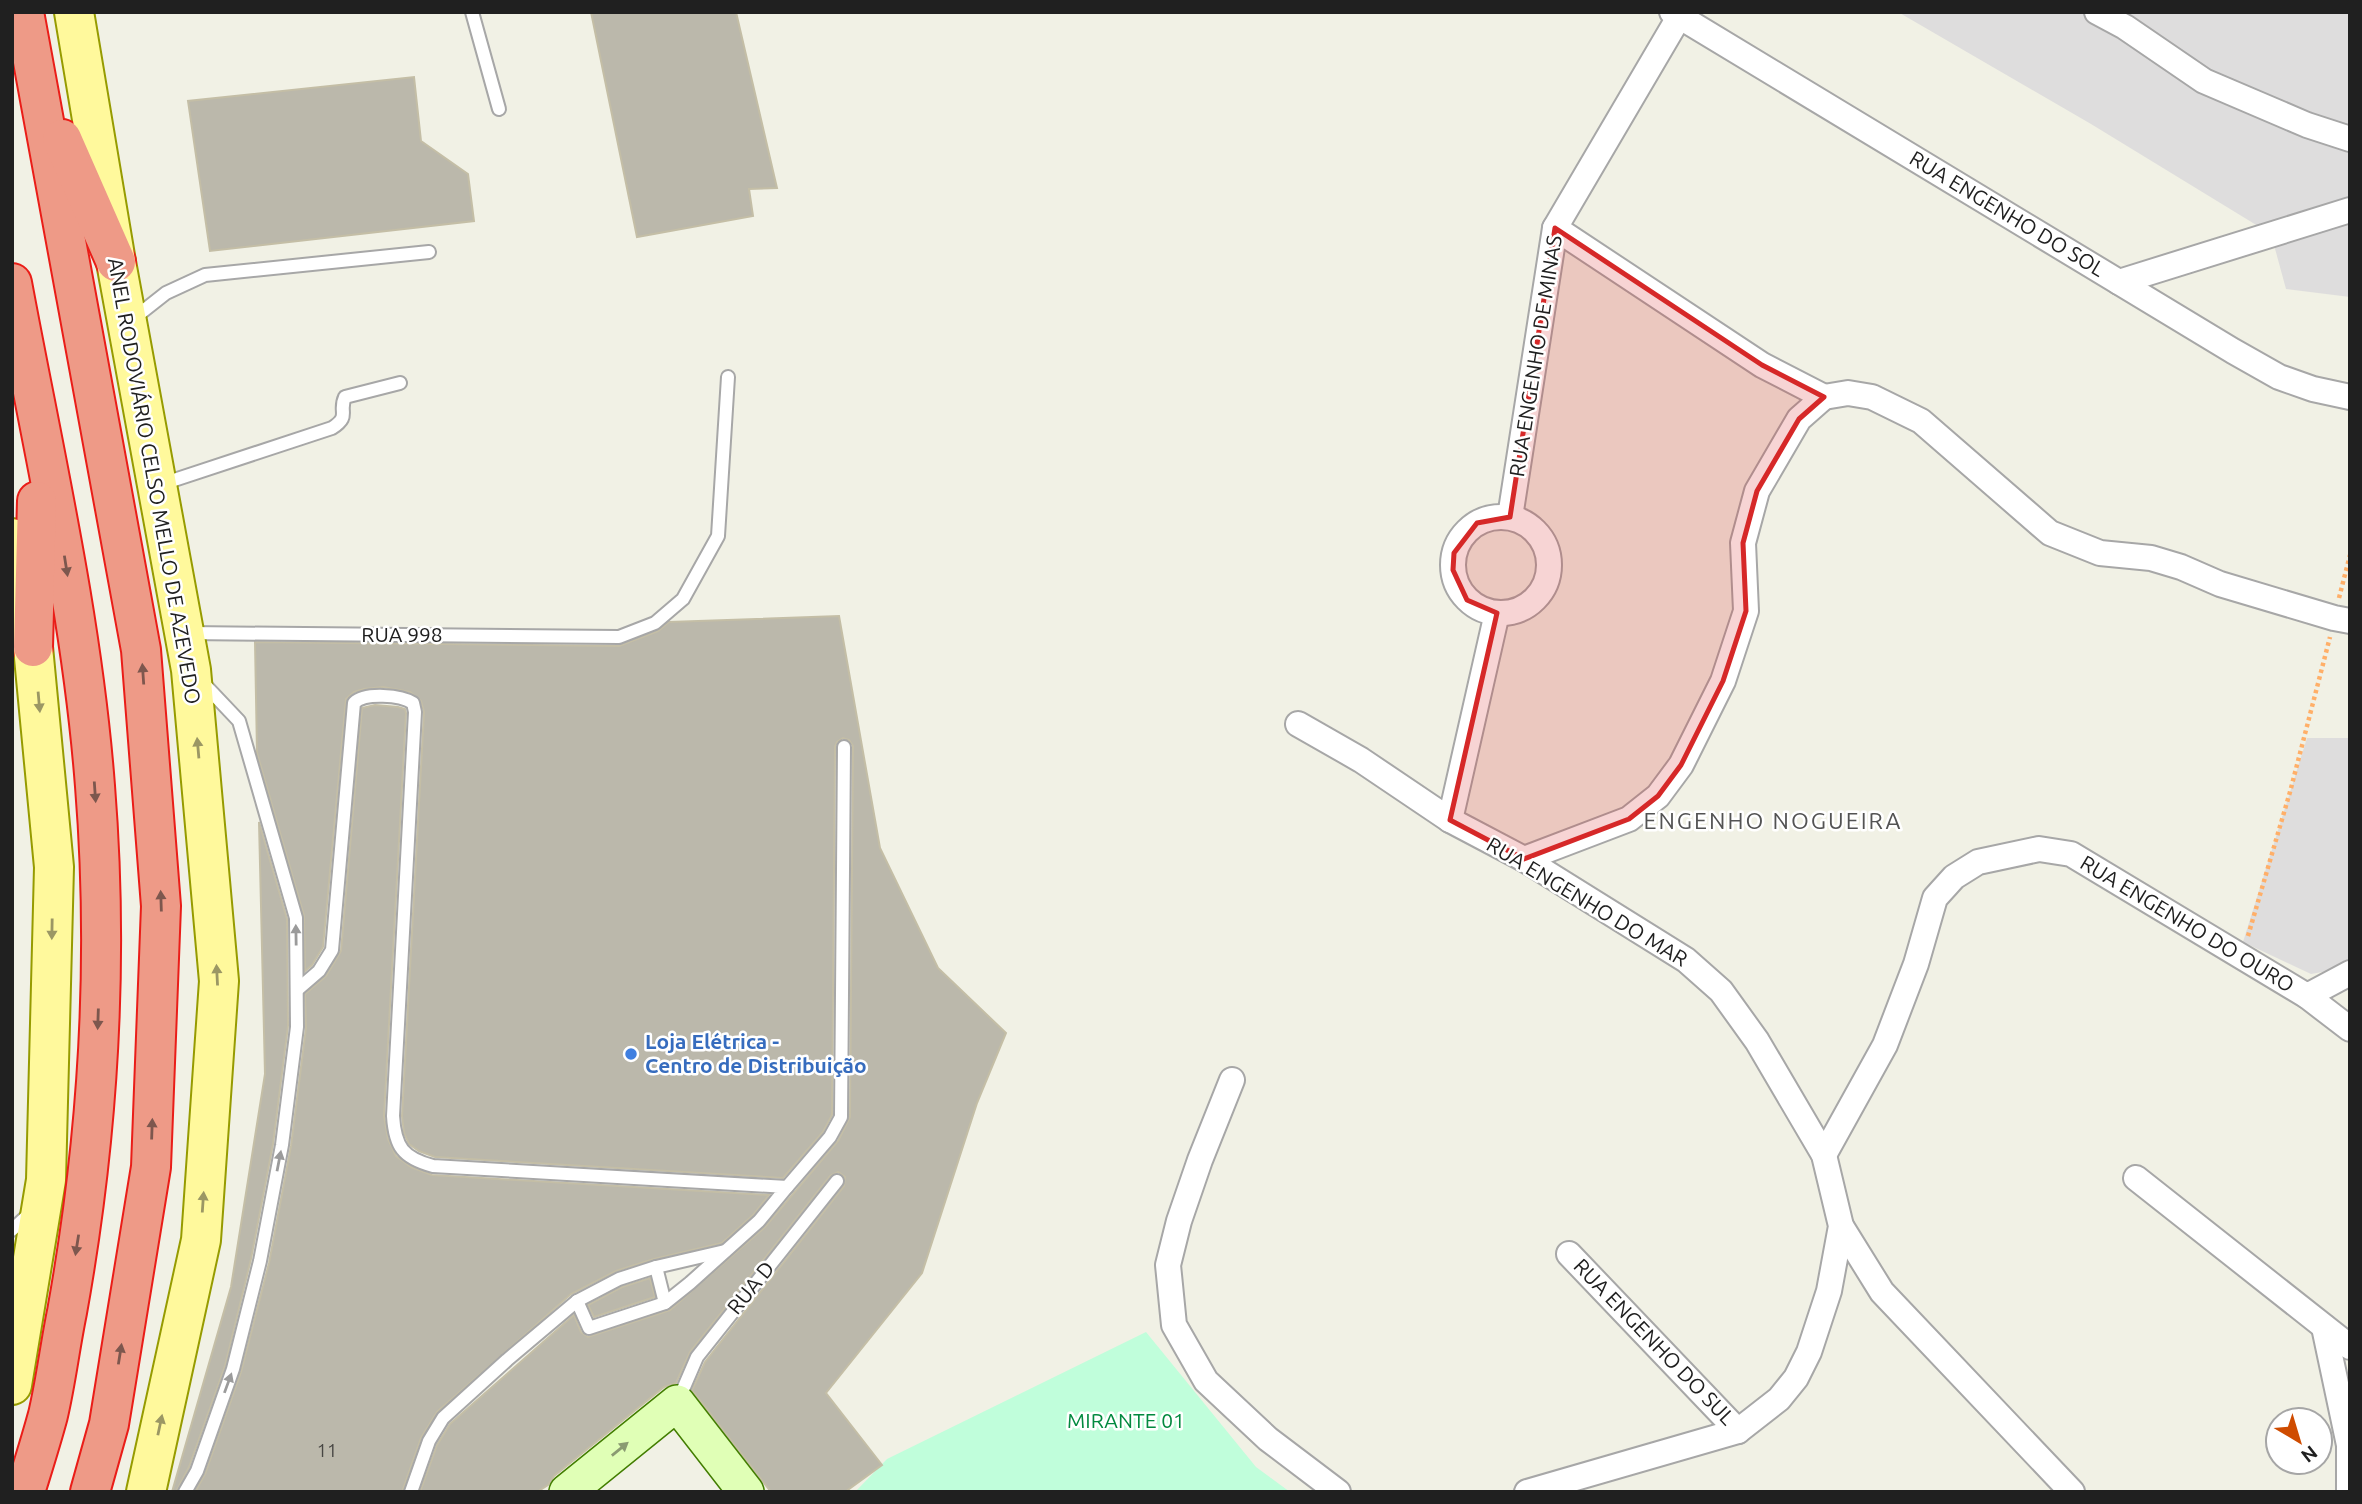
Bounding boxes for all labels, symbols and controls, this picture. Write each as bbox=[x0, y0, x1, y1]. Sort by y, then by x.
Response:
street label: RUA ENGENHO DO SOL bbox=[1906, 145, 2110, 281]
street label: RUA ENGENHO DE MINAS bbox=[1504, 233, 1566, 478]
street label: ANEL RODOVIÁRIO CELSO MELLO DE AZEVEDO bbox=[104, 256, 206, 706]
one-way arrow bbox=[61, 555, 72, 577]
street label: RUA 998 bbox=[361, 622, 443, 646]
one-way arrow bbox=[137, 663, 148, 685]
one-way arrow bbox=[33, 691, 44, 713]
one-way arrow bbox=[192, 737, 203, 759]
one-way arrow bbox=[90, 781, 101, 803]
district label: ENGENHO NOGUEIRA bbox=[1643, 808, 1903, 833]
street label: RUA ENGENHO DO MAR bbox=[1483, 832, 1692, 971]
street label: RUA ENGENHO DO OURO bbox=[2076, 850, 2299, 997]
one-way arrow bbox=[155, 890, 166, 912]
one-way arrow bbox=[47, 918, 58, 940]
one-way arrow bbox=[291, 924, 302, 946]
one-way arrow bbox=[212, 964, 223, 986]
one-way arrow bbox=[92, 1008, 103, 1030]
place label: Loja Elétrica - Centro de Distribuição bbox=[645, 1029, 867, 1077]
marker: Loja Elétrica - Centro de Distribuição bbox=[623, 1046, 639, 1062]
one-way arrow bbox=[147, 1117, 158, 1139]
one-way arrow bbox=[274, 1150, 285, 1172]
one-way arrow bbox=[198, 1191, 209, 1213]
one-way arrow bbox=[72, 1234, 83, 1256]
street label: RUA ENGENHO DO SUL bbox=[1569, 1253, 1740, 1429]
street label: RUA D bbox=[722, 1256, 779, 1318]
one-way arrow bbox=[115, 1342, 126, 1364]
one-way arrow bbox=[223, 1372, 234, 1393]
north arrow bbox=[2264, 1406, 2334, 1476]
park label: MIRANTE 01 bbox=[1067, 1408, 1185, 1432]
one-way arrow bbox=[155, 1414, 166, 1436]
house number: 11 bbox=[317, 1440, 337, 1460]
one-way arrow bbox=[611, 1441, 629, 1456]
text: N bbox=[2297, 1441, 2322, 1467]

